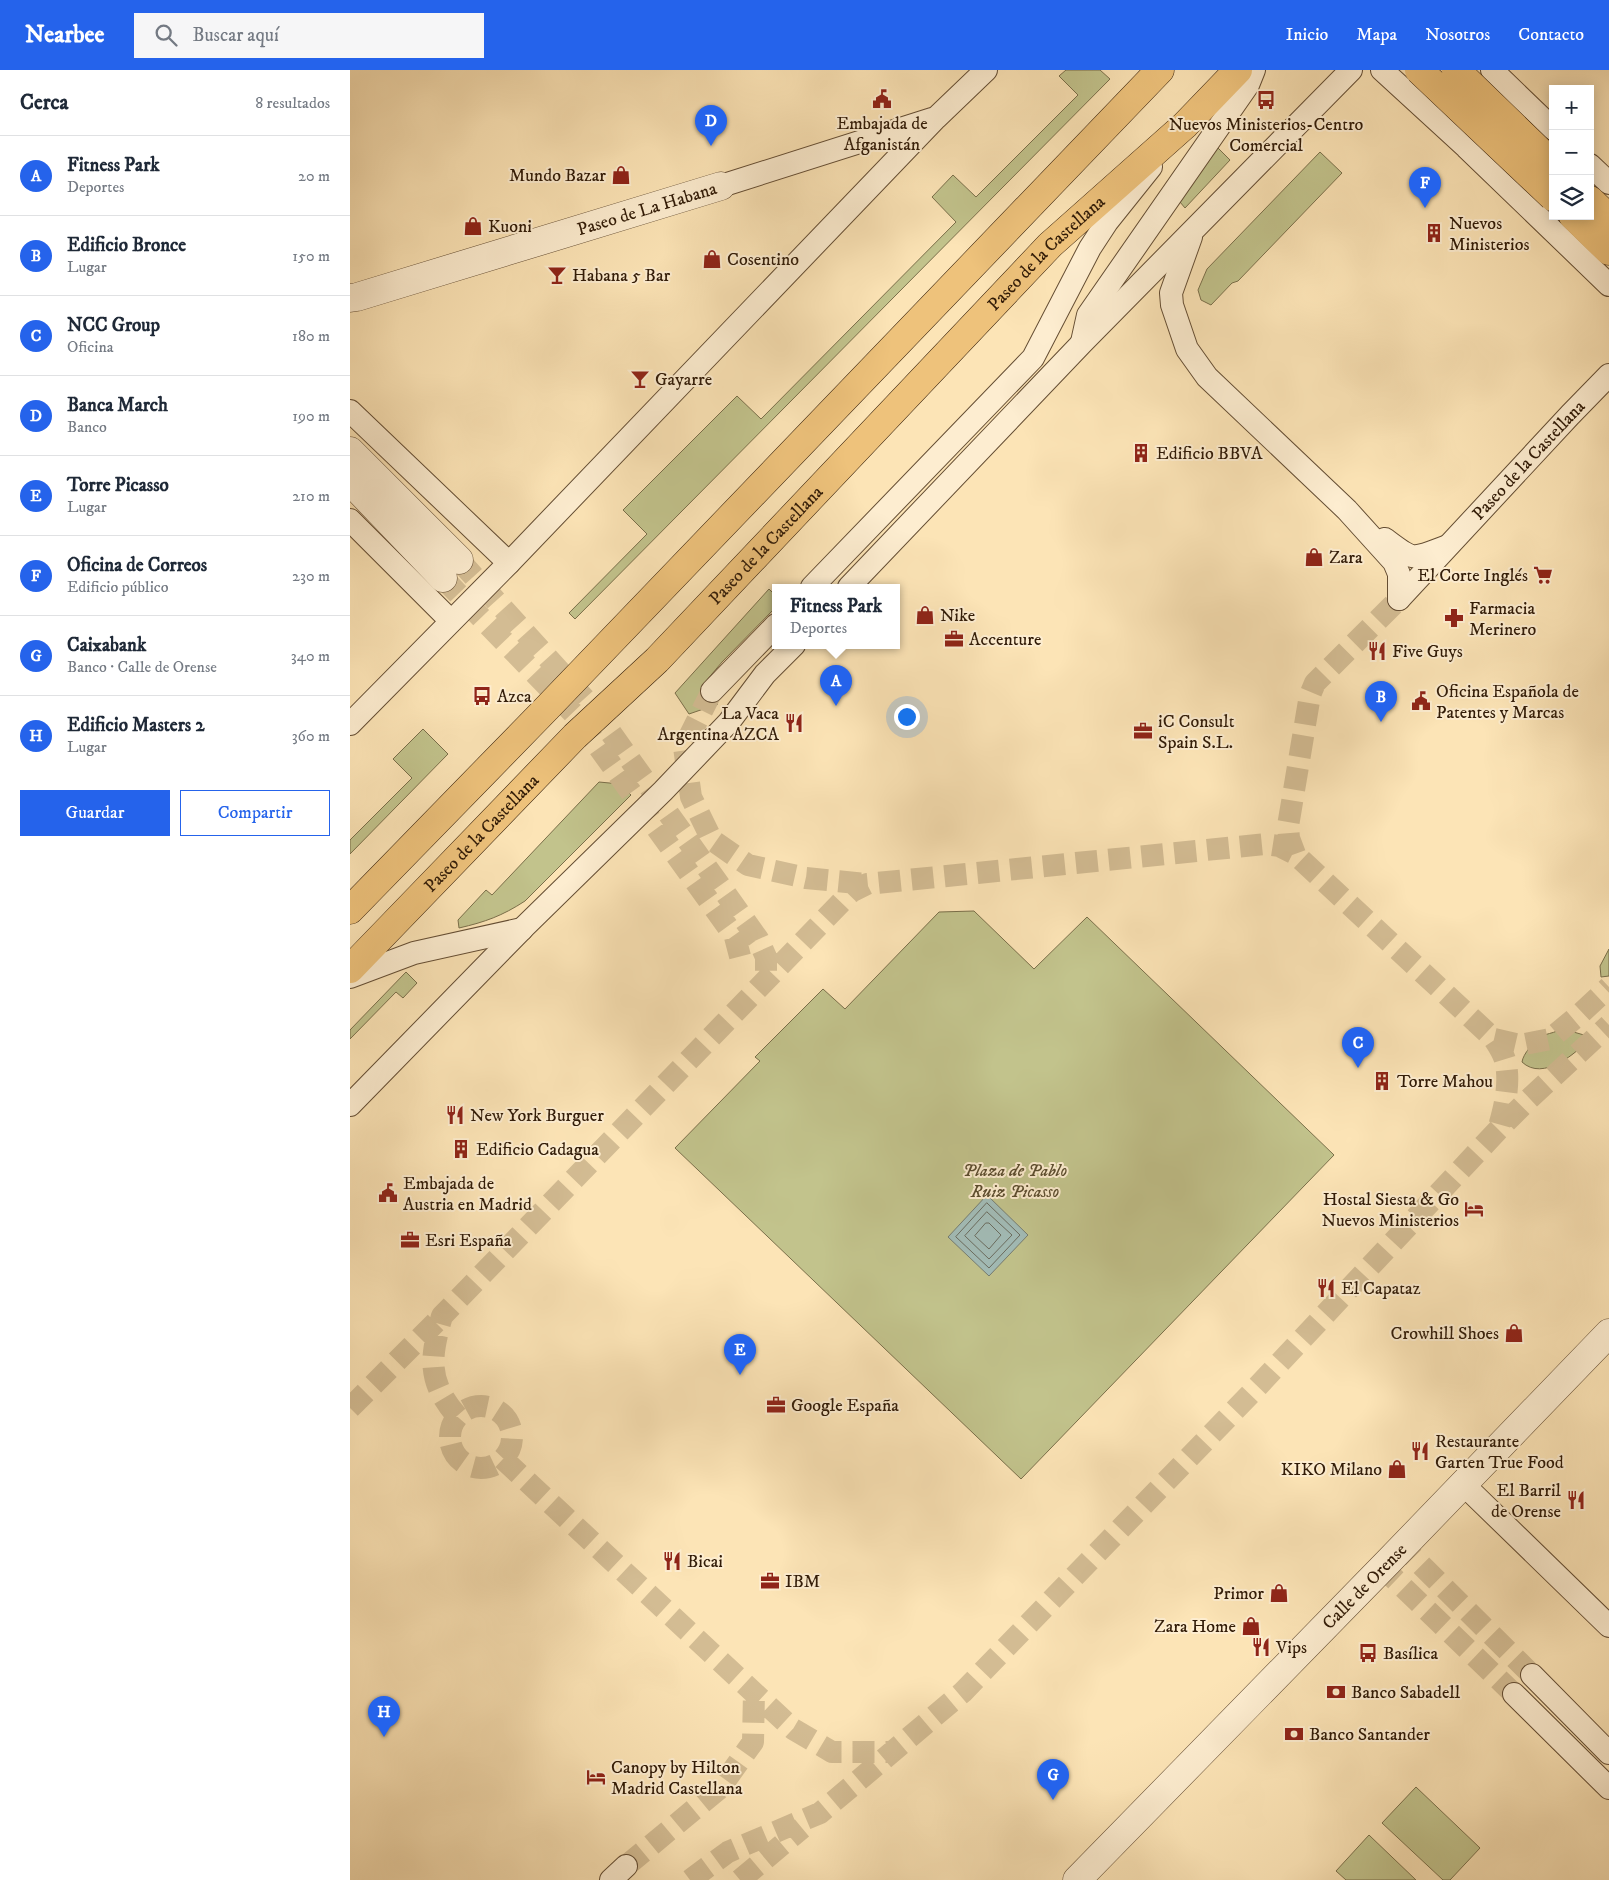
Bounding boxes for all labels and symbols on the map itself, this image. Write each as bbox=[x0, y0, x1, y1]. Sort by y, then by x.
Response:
public building icon: Embajada de Afganistán bbox=[871, 88, 893, 110]
bus stop icon: Nuevos Ministerios-Centro Comercial bbox=[1255, 89, 1277, 111]
pin: D bbox=[695, 105, 727, 146]
place label: Embajada de Afganistán bbox=[836, 113, 928, 156]
place label: Nuevos Ministerios-Centro Comercial bbox=[1169, 114, 1364, 157]
shop icon: Mundo Bazar bbox=[610, 164, 632, 186]
place label: Mundo Bazar bbox=[509, 165, 606, 187]
pin: F bbox=[1409, 167, 1441, 208]
street label: Paseo de La Habana bbox=[575, 178, 720, 241]
street label: Paseo de la Castellana bbox=[983, 191, 1110, 316]
place label: Nuevos Ministerios bbox=[1449, 213, 1529, 256]
shop icon: Kuoni bbox=[462, 215, 484, 237]
place label: Kuoni bbox=[488, 216, 532, 238]
building icon: Nuevos Ministerios bbox=[1423, 222, 1445, 244]
shop icon: Cosentino bbox=[701, 248, 723, 270]
place label: Cosentino bbox=[727, 249, 799, 271]
bar icon: Habana 5 Bar bbox=[546, 264, 568, 286]
place label: Habana 5 Bar bbox=[572, 265, 671, 287]
bar icon: Gayarre bbox=[629, 368, 651, 390]
place label: Gayarre bbox=[655, 369, 712, 391]
street label: Paseo de la Castellana bbox=[1468, 396, 1591, 525]
building icon: Edificio BBVA bbox=[1130, 442, 1152, 464]
place label: Edificio BBVA bbox=[1156, 443, 1263, 465]
street label: Paseo de la Castellana bbox=[705, 481, 828, 610]
shop icon: Zara bbox=[1303, 546, 1325, 568]
place label: Zara bbox=[1329, 547, 1363, 569]
supermarket icon: El Corte Inglés bbox=[1532, 564, 1554, 586]
place label: El Corte Inglés bbox=[1417, 565, 1528, 587]
place label: Farmacia Merinero bbox=[1469, 598, 1536, 641]
shop icon: Nike bbox=[914, 604, 936, 626]
place label: Nike bbox=[940, 605, 975, 627]
pharmacy icon: Farmacia Merinero bbox=[1443, 607, 1465, 629]
office icon: Accenture bbox=[943, 628, 965, 650]
place label: Accenture bbox=[969, 629, 1041, 651]
restaurant icon: Five Guys bbox=[1366, 640, 1388, 662]
place label: Five Guys bbox=[1392, 641, 1463, 663]
pin: A bbox=[820, 665, 852, 706]
pin: B bbox=[1365, 681, 1397, 722]
place label: Oficina Española de Patentes y Marcas bbox=[1436, 681, 1579, 724]
bus stop icon: Azca bbox=[471, 685, 493, 707]
place label: Azca bbox=[497, 686, 532, 708]
public building icon: Oficina Española de Patentes y Marcas bbox=[1410, 690, 1432, 712]
place label: La Vaca Argentina AZCA bbox=[658, 703, 780, 746]
your location bbox=[894, 704, 920, 730]
place label: iC Consult Spain S.L. bbox=[1158, 711, 1235, 754]
restaurant icon: La Vaca Argentina AZCA bbox=[783, 712, 805, 734]
office icon: iC Consult Spain S.L. bbox=[1132, 720, 1154, 742]
street label: Paseo de la Castellana bbox=[420, 770, 544, 897]
pin: C bbox=[1342, 1027, 1374, 1068]
building icon: Torre Mahou bbox=[1371, 1070, 1393, 1092]
place label: Torre Mahou bbox=[1397, 1071, 1493, 1093]
restaurant icon: New York Burguer bbox=[444, 1104, 466, 1126]
place label: New York Burguer bbox=[470, 1105, 604, 1127]
building icon: Edificio Cadagua bbox=[450, 1138, 472, 1160]
place label: Edificio Cadagua bbox=[476, 1139, 599, 1161]
park label: Plaza de Pablo Ruiz Picasso bbox=[963, 1160, 1068, 1203]
place label: Embajada de Austria en Madrid bbox=[403, 1173, 532, 1216]
public building icon: Embajada de Austria en Madrid bbox=[377, 1182, 399, 1204]
place label: Hostal Siesta & Go Nuevos Ministerios bbox=[1322, 1189, 1459, 1232]
hotel icon: Hostal Siesta & Go Nuevos Ministerios bbox=[1463, 1198, 1485, 1220]
office icon: Esri España bbox=[399, 1229, 421, 1251]
place label: Esri España bbox=[425, 1230, 512, 1252]
restaurant icon: El Capataz bbox=[1315, 1277, 1337, 1299]
place label: El Capataz bbox=[1341, 1278, 1421, 1300]
shop icon: Crowhill Shoes bbox=[1503, 1322, 1525, 1344]
place label: Crowhill Shoes bbox=[1391, 1323, 1499, 1345]
pin: E bbox=[724, 1334, 756, 1375]
office icon: Google España bbox=[765, 1394, 787, 1416]
place label: Google España bbox=[791, 1395, 899, 1417]
place label: Restaurante Garten True Food bbox=[1435, 1431, 1564, 1474]
restaurant icon: Restaurante Garten True Food bbox=[1409, 1440, 1431, 1462]
shop icon: KIKO Milano bbox=[1386, 1458, 1408, 1480]
place label: KIKO Milano bbox=[1281, 1459, 1382, 1481]
place label: El Barril de Orense bbox=[1491, 1480, 1562, 1523]
restaurant icon: El Barril de Orense bbox=[1565, 1489, 1587, 1511]
street label: Calle de Orense bbox=[1318, 1539, 1412, 1635]
restaurant icon: Bicai bbox=[661, 1550, 683, 1572]
place label: Bicai bbox=[687, 1551, 723, 1573]
office icon: IBM bbox=[759, 1570, 781, 1592]
place label: IBM bbox=[785, 1571, 820, 1593]
shop icon: Primor bbox=[1268, 1582, 1290, 1604]
place label: Primor bbox=[1213, 1583, 1264, 1605]
shop icon: Zara Home bbox=[1240, 1615, 1262, 1637]
place label: Zara Home bbox=[1154, 1616, 1236, 1638]
restaurant icon: Vips bbox=[1250, 1636, 1272, 1658]
place label: Vips bbox=[1275, 1637, 1307, 1659]
bus stop icon: Basílica bbox=[1357, 1642, 1379, 1664]
place label: Basílica bbox=[1383, 1643, 1438, 1665]
bank icon: Banco Sabadell bbox=[1325, 1681, 1347, 1703]
place label: Banco Sabadell bbox=[1351, 1682, 1461, 1704]
pin: H bbox=[368, 1696, 400, 1737]
bank icon: Banco Santander bbox=[1283, 1723, 1305, 1745]
place label: Banco Santander bbox=[1309, 1724, 1430, 1746]
place label: Canopy by Hilton Madrid Castellana bbox=[611, 1757, 743, 1800]
pin: G bbox=[1037, 1759, 1069, 1800]
hotel icon: Canopy by Hilton Madrid Castellana bbox=[585, 1766, 607, 1788]

